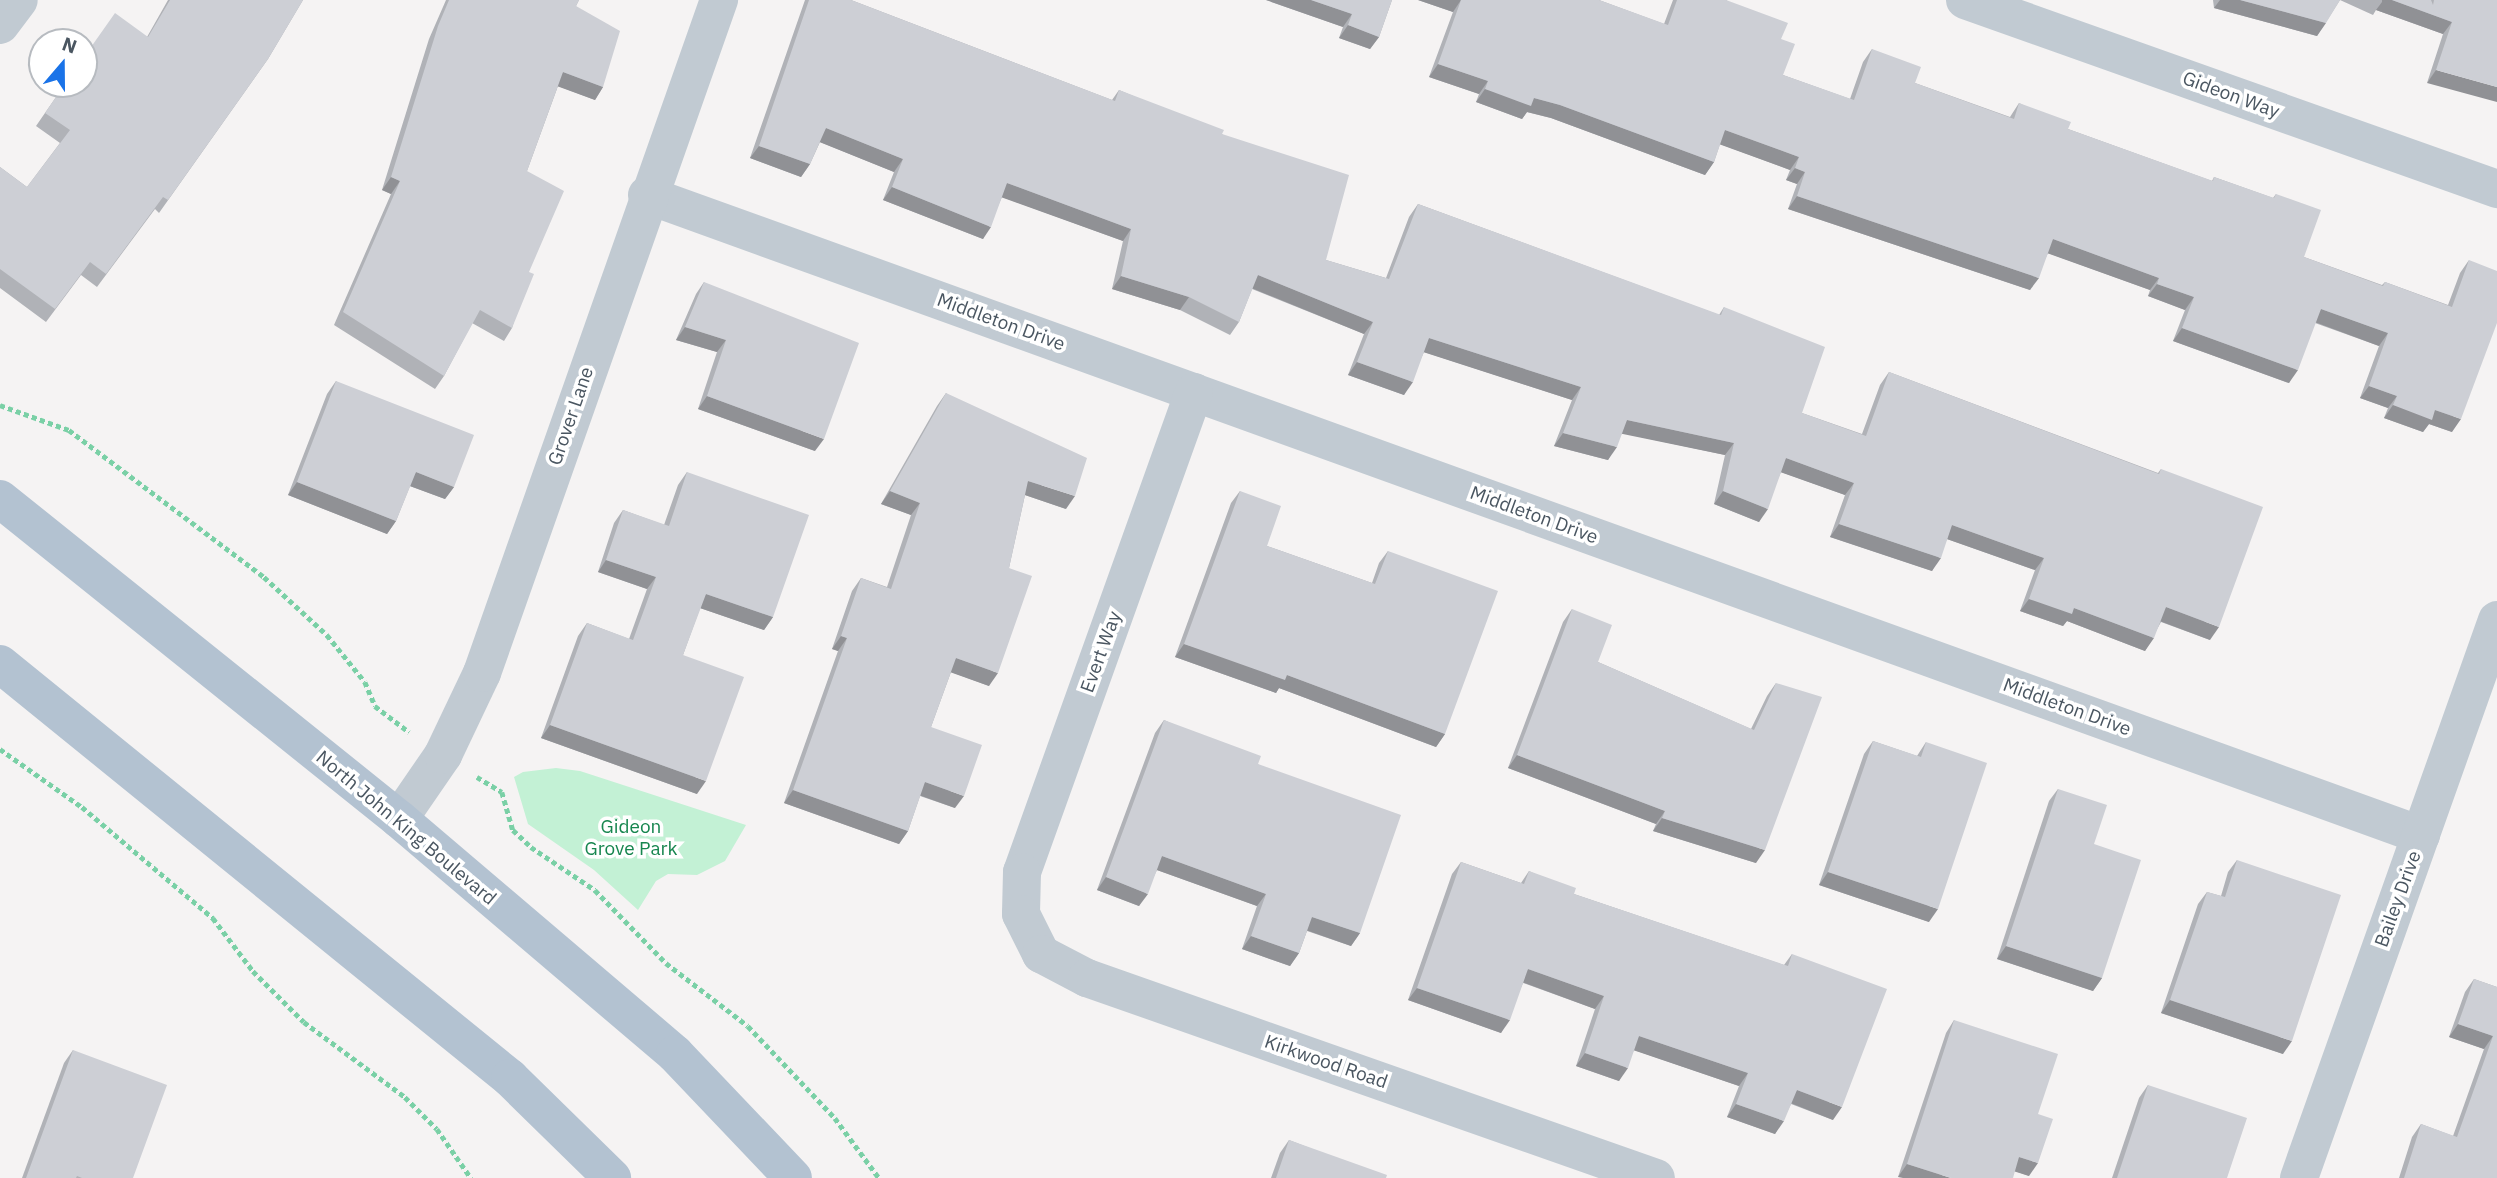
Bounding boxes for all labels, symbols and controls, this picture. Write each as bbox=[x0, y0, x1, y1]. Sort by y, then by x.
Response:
north arrow bbox=[28, 28, 98, 98]
text: N bbox=[59, 32, 80, 59]
street label: Gideon Way bbox=[2179, 67, 2283, 123]
street label: Middleton Drive bbox=[934, 288, 1068, 356]
street label: Grover Lane bbox=[544, 364, 598, 468]
street label: Middleton Drive bbox=[1467, 481, 1601, 549]
street label: Evert Way bbox=[1076, 608, 1126, 696]
street label: Middleton Drive bbox=[2000, 673, 2134, 741]
street label: North John King Boulevard bbox=[311, 746, 501, 910]
park label: Gideon Grove Park bbox=[584, 816, 678, 860]
street label: Bailey Drive bbox=[2370, 848, 2426, 950]
street label: Kirkwood Road bbox=[1261, 1030, 1391, 1094]

